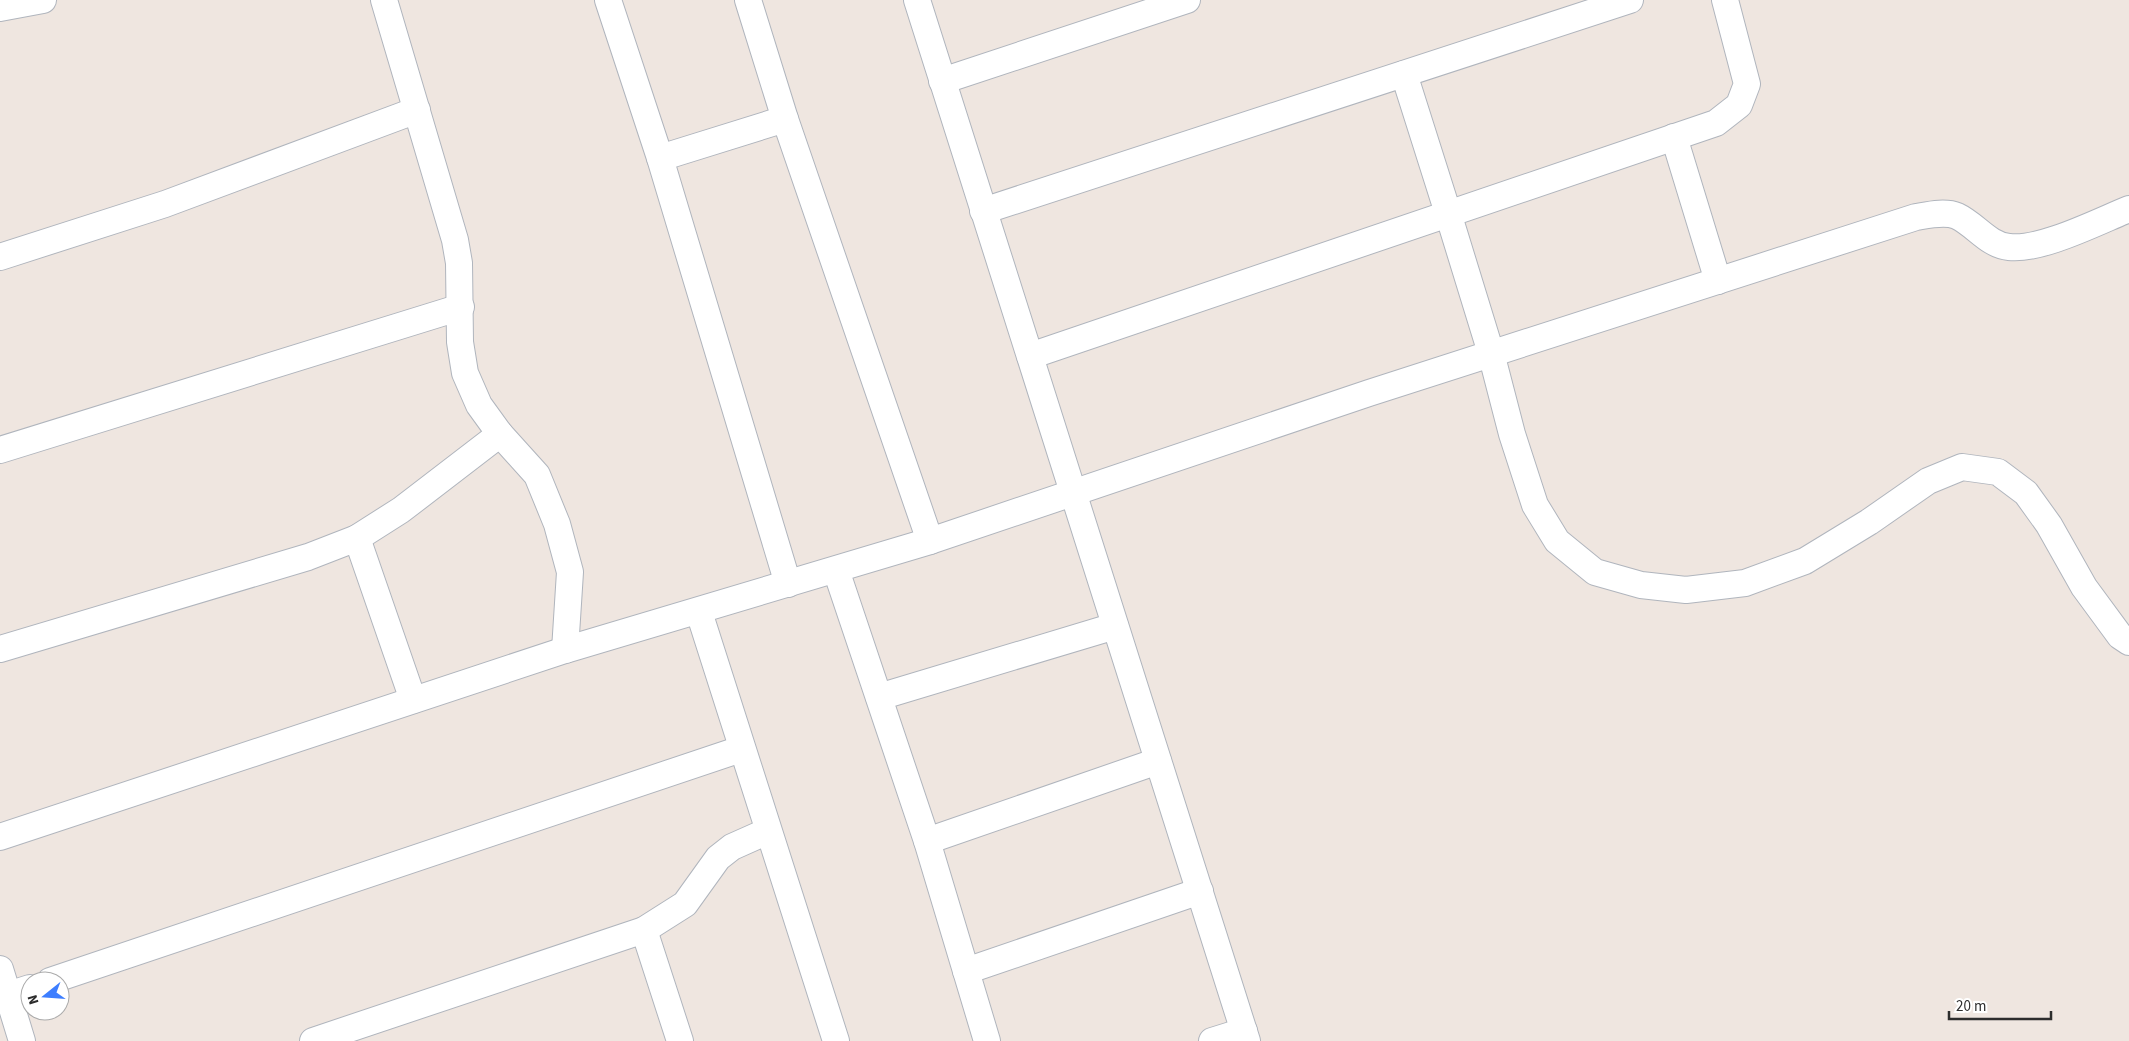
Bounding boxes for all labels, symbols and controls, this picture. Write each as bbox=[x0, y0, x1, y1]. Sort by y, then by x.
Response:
north arrow bbox=[20, 971, 70, 1021]
scale bar bbox=[1949, 988, 2052, 1020]
text: N bbox=[23, 992, 44, 1007]
text: 20 m bbox=[1956, 996, 1986, 1017]

